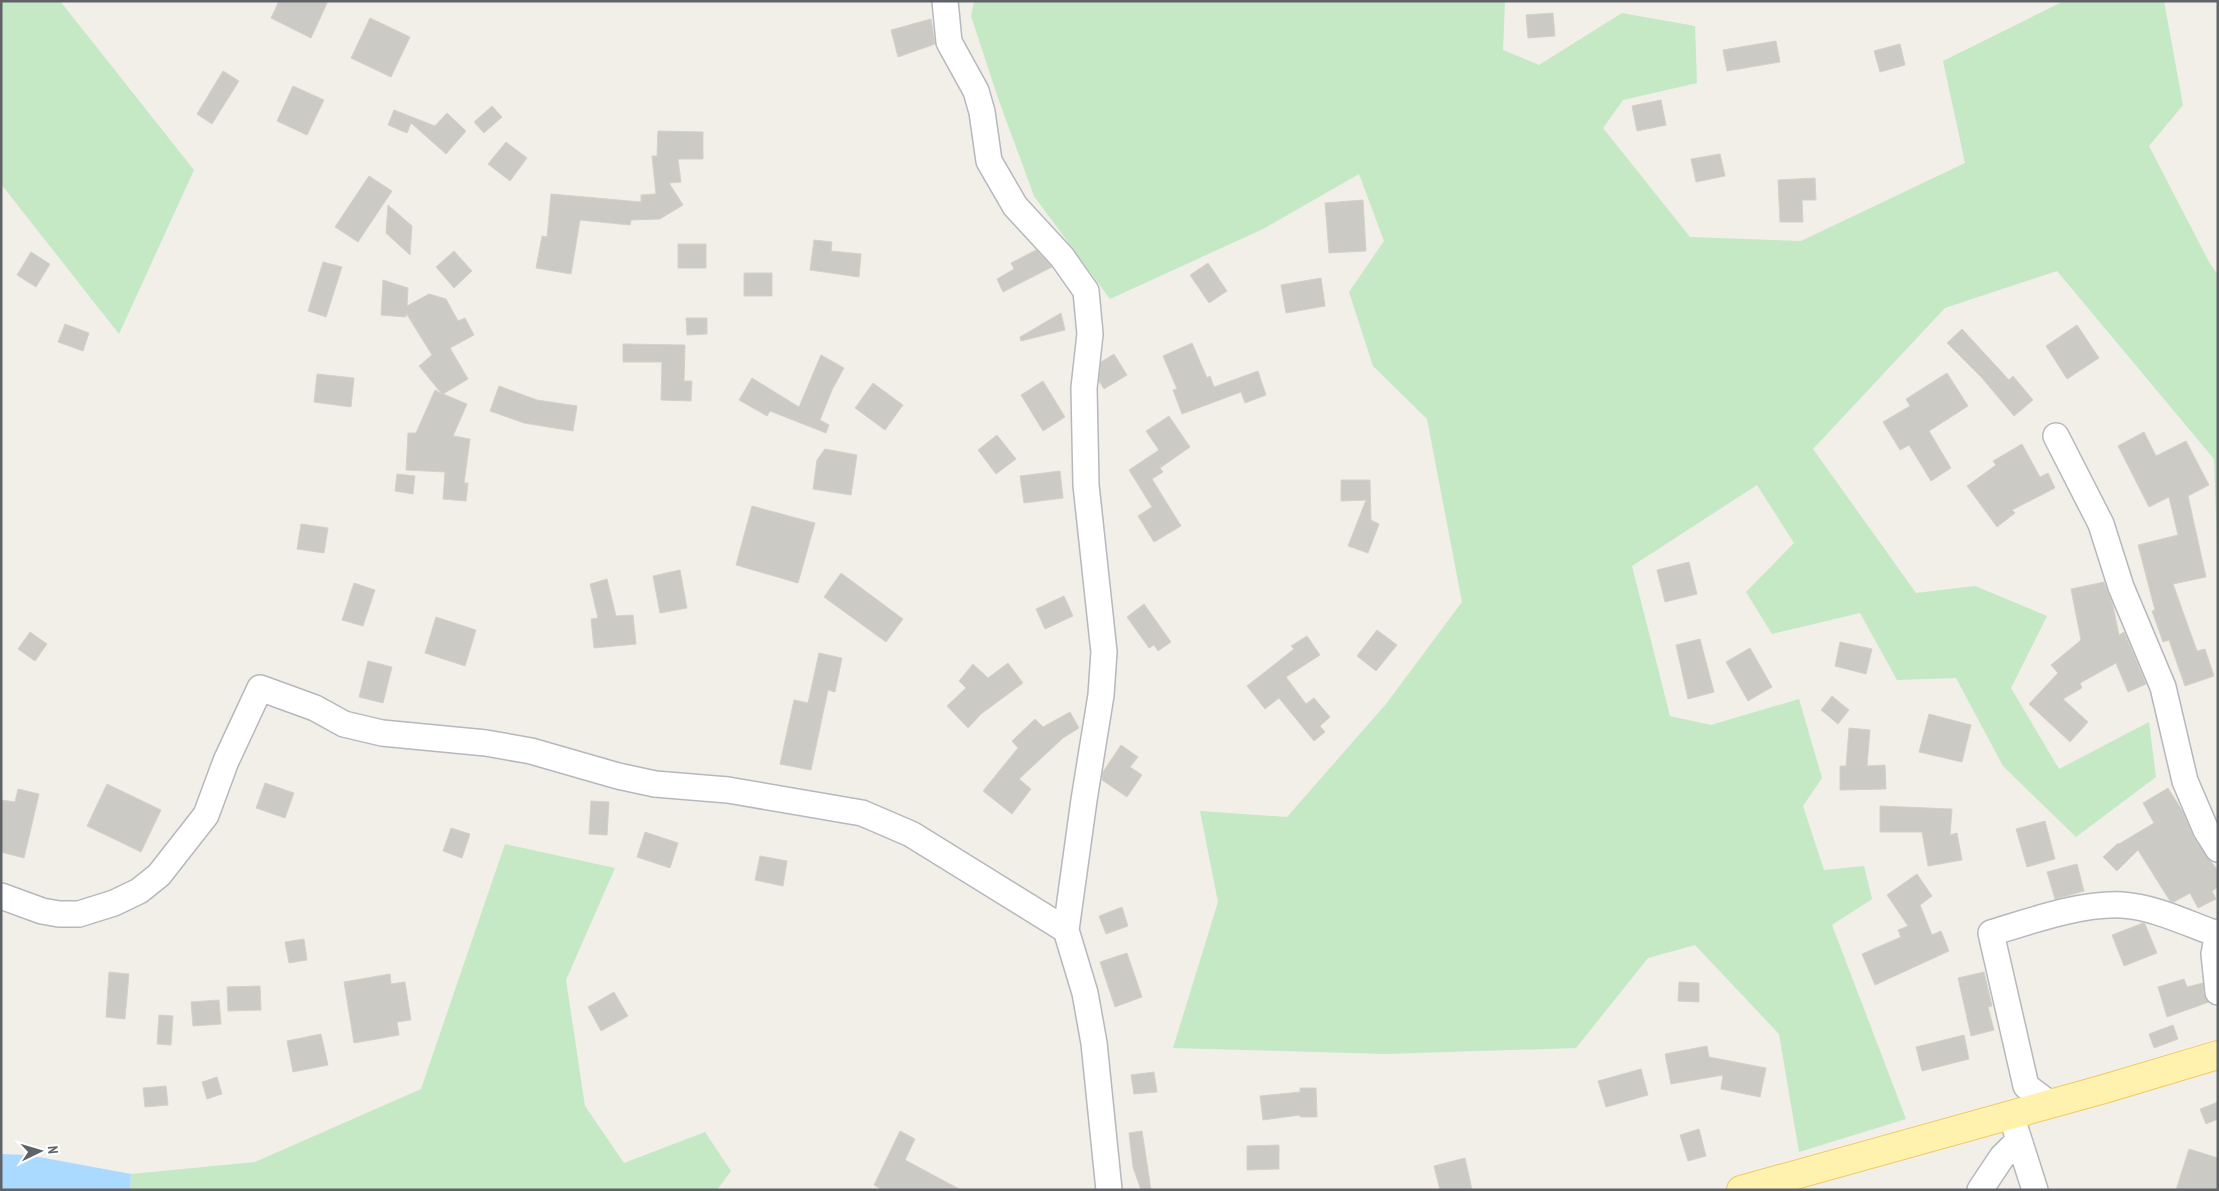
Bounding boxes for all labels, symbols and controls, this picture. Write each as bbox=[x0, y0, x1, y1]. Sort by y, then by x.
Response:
north arrow bbox=[15, 1126, 65, 1176]
text: N bbox=[44, 1145, 62, 1154]

